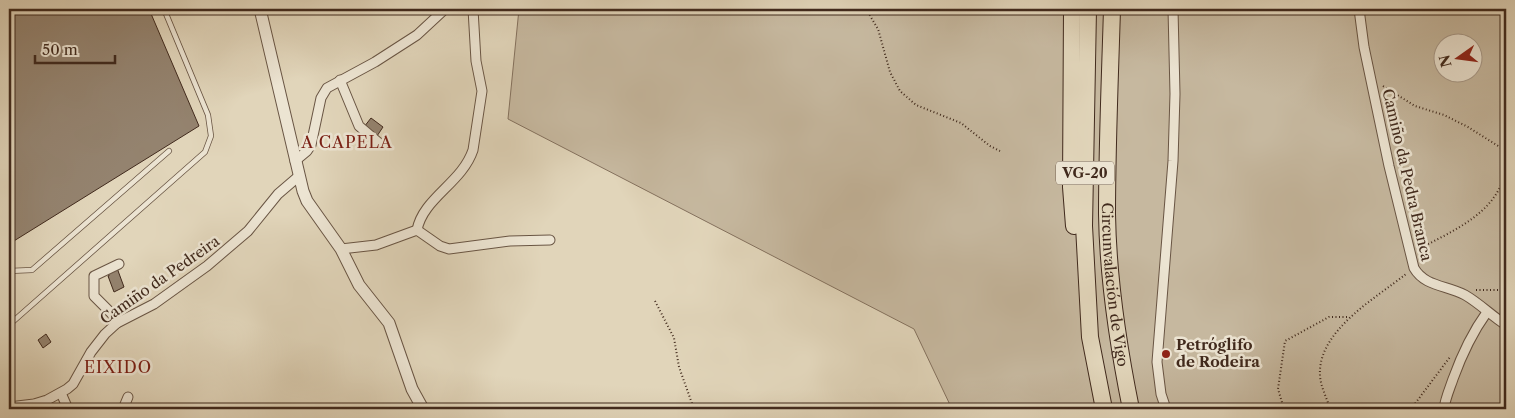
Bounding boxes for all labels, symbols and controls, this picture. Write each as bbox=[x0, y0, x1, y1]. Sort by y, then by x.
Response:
scale bar bbox=[35, 32, 115, 64]
north arrow bbox=[1432, 32, 1482, 82]
text: 50 m bbox=[42, 40, 78, 59]
text: N bbox=[1435, 53, 1456, 69]
street label: Camiño da Pedra Branca bbox=[1378, 87, 1437, 263]
district label: A CAPELA bbox=[300, 132, 393, 152]
road number: VG-20 bbox=[1056, 162, 1114, 184]
street label: Circunvalación de Vigo bbox=[1098, 202, 1133, 368]
street label: Camiño da Pedreira bbox=[96, 231, 223, 328]
place label: Petróglifo de Rodeira bbox=[1176, 335, 1260, 371]
marker: Petróglifo de Rodeira bbox=[1160, 348, 1172, 360]
district label: EIXIDO bbox=[84, 357, 152, 377]

